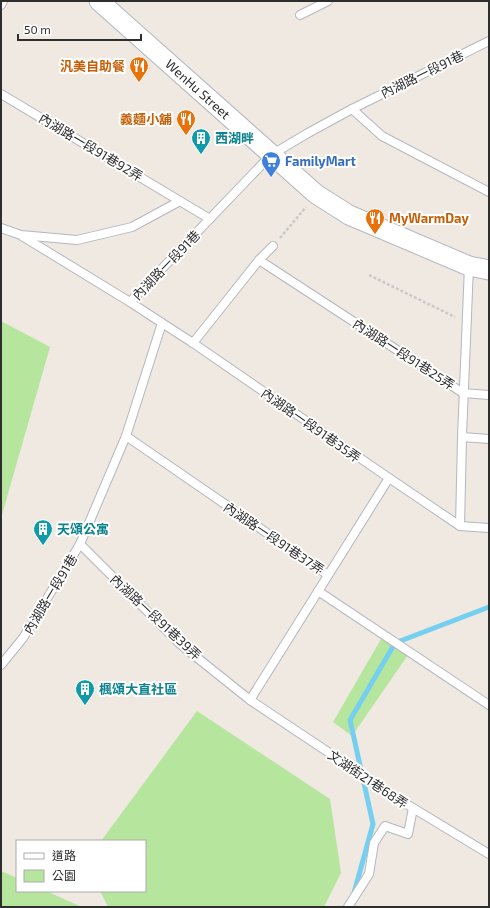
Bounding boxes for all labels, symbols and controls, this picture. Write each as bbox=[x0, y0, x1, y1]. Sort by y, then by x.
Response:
scale bar bbox=[18, 16, 141, 42]
text: 50 m bbox=[24, 22, 51, 36]
street label: 內湖路一段91巷 bbox=[378, 47, 466, 101]
restaurant icon: 汎美自助餐 bbox=[128, 55, 150, 83]
street label: WenHu Street bbox=[162, 56, 234, 122]
place label: 汎美自助餐 bbox=[60, 58, 125, 74]
restaurant icon: 義麵小舖 bbox=[175, 108, 197, 136]
street label: 內湖路一段91巷92弄 bbox=[36, 110, 146, 184]
place label: 義麵小舖 bbox=[120, 111, 172, 127]
building icon: 西湖畔 bbox=[190, 127, 212, 155]
place label: 西湖畔 bbox=[215, 130, 254, 146]
supermarket icon: FamilyMart bbox=[260, 150, 282, 178]
place label: FamilyMart bbox=[285, 153, 357, 169]
restaurant icon: MyWarmDay bbox=[364, 207, 386, 235]
place label: MyWarmDay bbox=[389, 210, 469, 226]
street label: 內湖路一段91巷 bbox=[129, 227, 203, 303]
street label: 內湖路一段91巷25弄 bbox=[350, 315, 458, 393]
street label: 內湖路一段91巷35弄 bbox=[258, 385, 364, 465]
street label: 內湖路一段91巷37弄 bbox=[221, 499, 327, 577]
building icon: 天頌公寓 bbox=[32, 518, 54, 546]
place label: 天頌公寓 bbox=[57, 521, 109, 537]
street label: 內湖路一段91巷 bbox=[20, 551, 80, 637]
street label: 內湖路一段91巷39弄 bbox=[107, 571, 205, 663]
building icon: 楓頌大直社區 bbox=[74, 678, 96, 706]
place label: 楓頌大直社區 bbox=[99, 681, 177, 697]
street label: 文湖街21巷68弄 bbox=[325, 746, 411, 812]
legend bbox=[16, 840, 146, 892]
text: 道路 bbox=[52, 848, 76, 862]
text: 公園 bbox=[52, 868, 76, 882]

